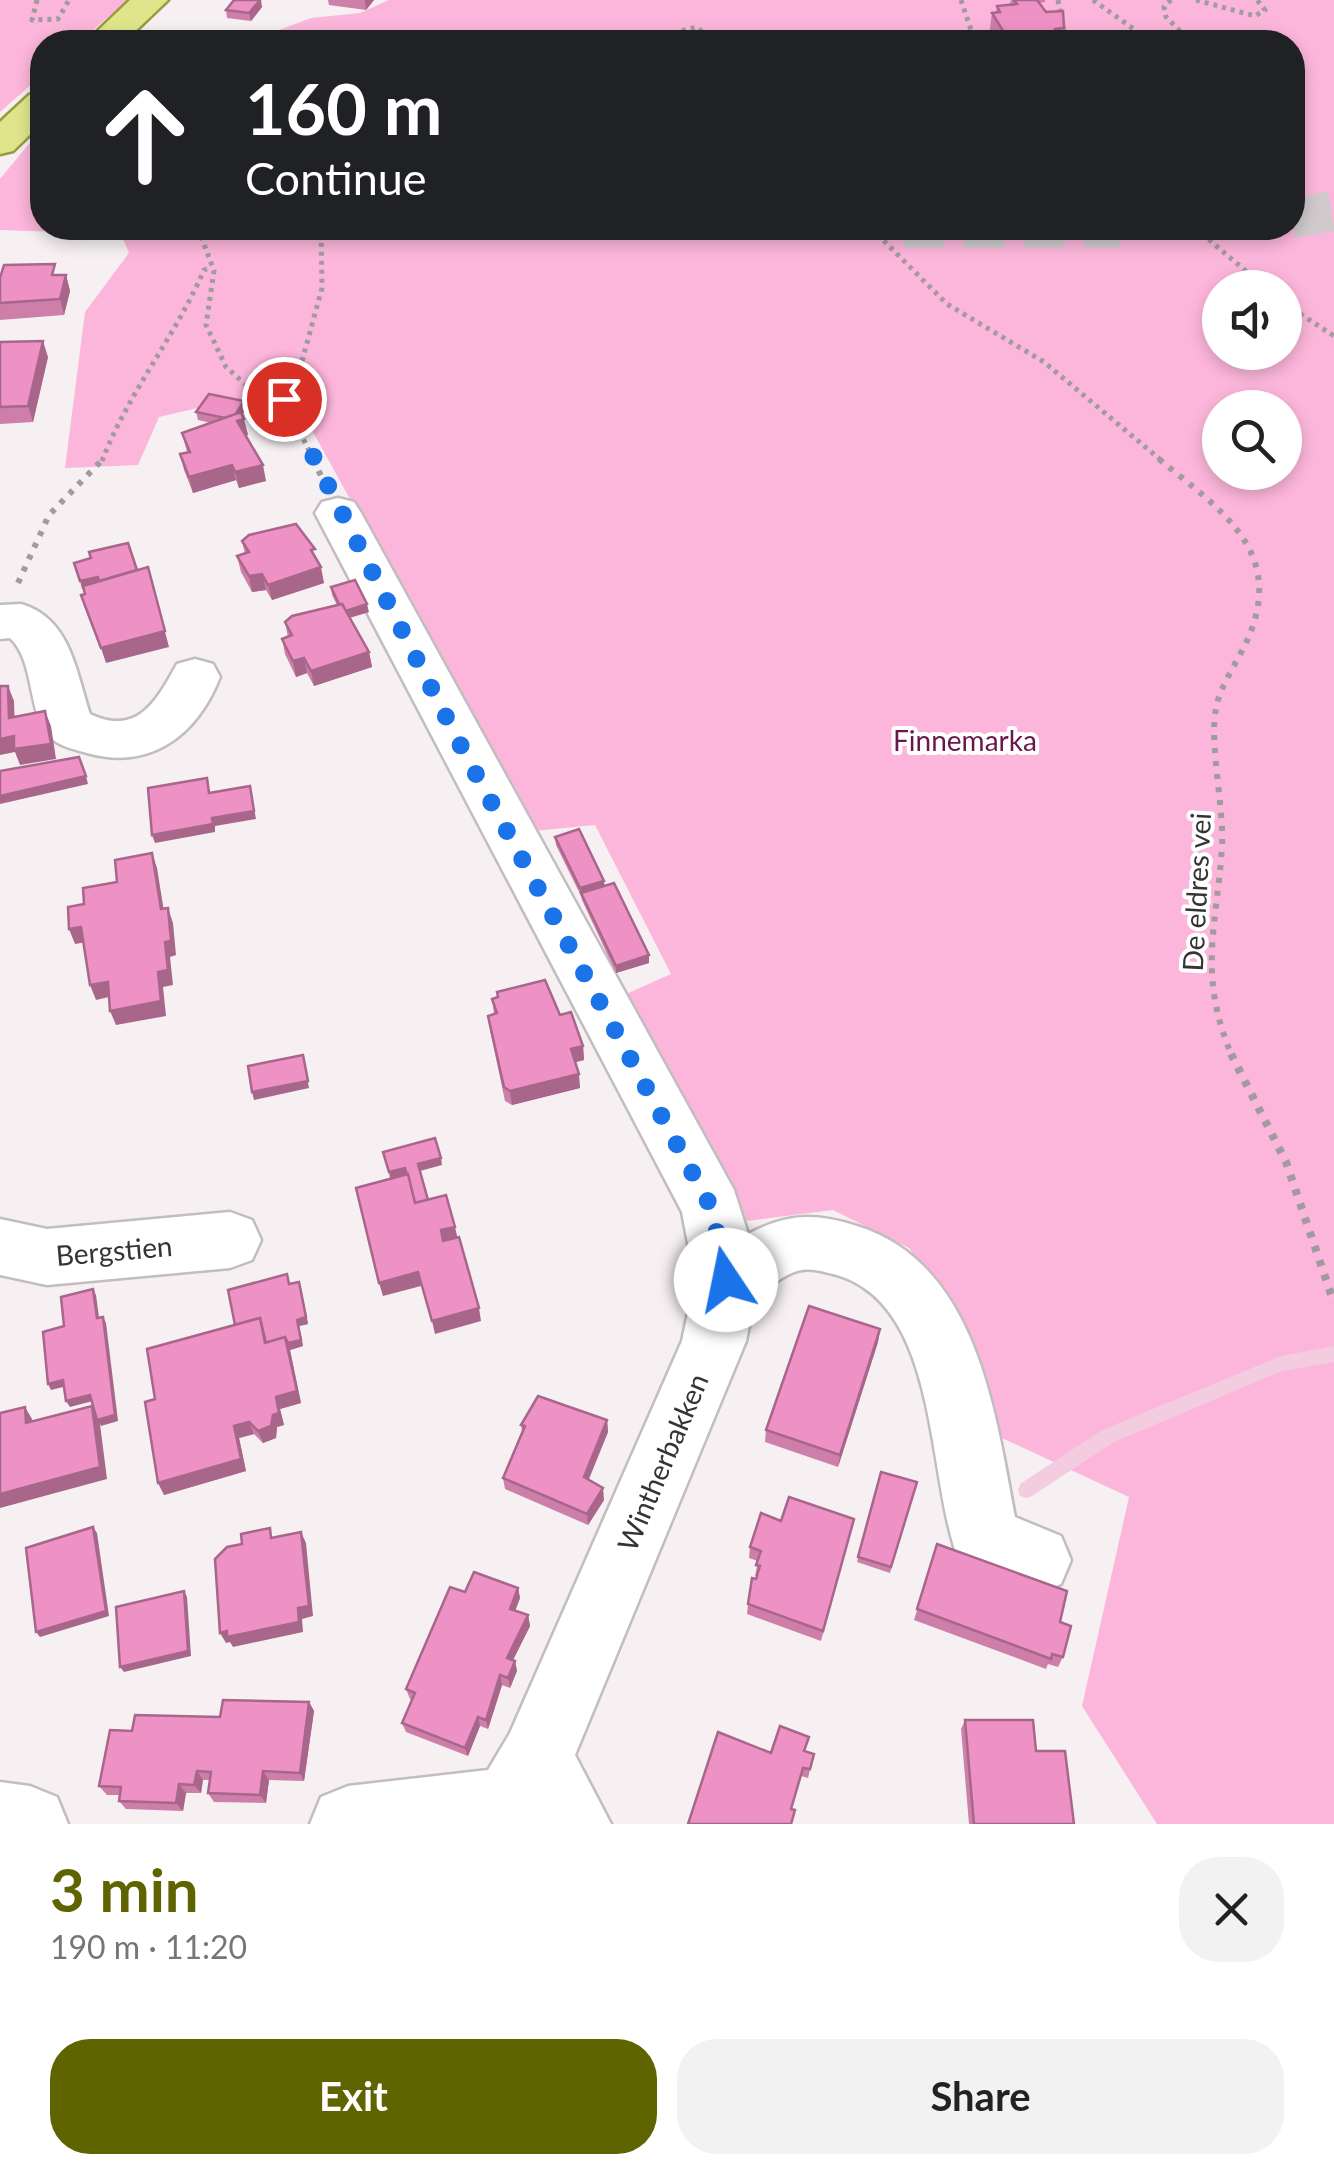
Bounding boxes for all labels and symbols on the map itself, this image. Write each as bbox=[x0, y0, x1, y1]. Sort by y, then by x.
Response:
pin bbox=[242, 357, 327, 442]
park label: Finnemarka bbox=[893, 723, 1037, 757]
street label: De eldres vei bbox=[1175, 812, 1217, 972]
street label: Bergstien bbox=[54, 1228, 174, 1272]
position arrow bbox=[674, 1228, 778, 1332]
street label: Wintherbakken bbox=[609, 1368, 715, 1556]

